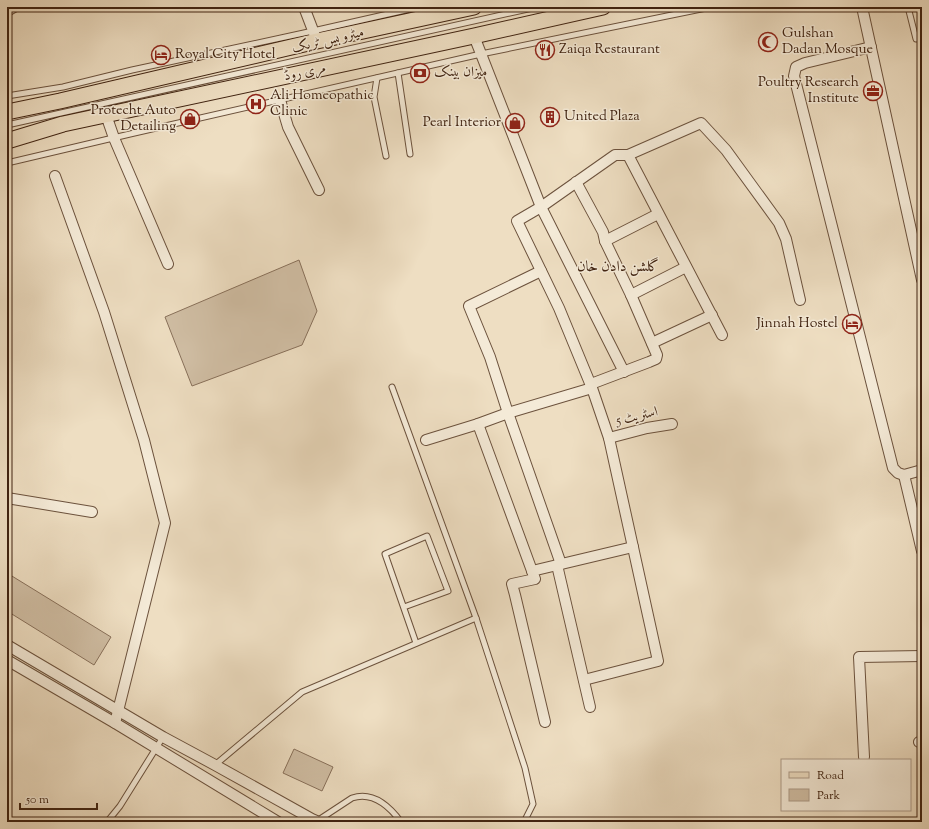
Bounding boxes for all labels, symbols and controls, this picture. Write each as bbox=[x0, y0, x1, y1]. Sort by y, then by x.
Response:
street label: میٹرو بس ٹریک bbox=[290, 23, 366, 59]
place label: Gulshan Dadan Mosque bbox=[782, 24, 873, 60]
mosque icon: Gulshan Dadan Mosque bbox=[757, 31, 779, 53]
restaurant icon: Zaiqa Restaurant bbox=[534, 39, 556, 61]
place label: Zaiqa Restaurant bbox=[559, 40, 660, 60]
hotel icon: Royal City Hotel bbox=[150, 44, 172, 66]
place label: Royal City Hotel bbox=[175, 45, 276, 65]
street label: مری روڈ bbox=[282, 59, 328, 87]
bank icon: میزان بینک bbox=[409, 62, 431, 84]
place label: میزان بینک bbox=[434, 63, 487, 83]
place label: Poultry Research Institute bbox=[758, 73, 859, 109]
office icon: Poultry Research Institute bbox=[862, 80, 884, 102]
place label: Ali Homeopathic Clinic bbox=[270, 86, 374, 122]
hospital icon: Ali Homeopathic Clinic bbox=[245, 93, 267, 115]
place label: Protecht Auto Detailing bbox=[91, 101, 176, 137]
building icon: United Plaza bbox=[539, 106, 561, 128]
place label: United Plaza bbox=[564, 107, 640, 127]
shop icon: Protecht Auto Detailing bbox=[179, 108, 201, 130]
shop icon: Pearl Interior bbox=[504, 112, 526, 134]
place label: Pearl Interior bbox=[423, 113, 502, 133]
district label: گلشن دادن خان bbox=[577, 257, 659, 278]
hotel icon: Jinnah Hostel bbox=[841, 313, 863, 335]
place label: Jinnah Hostel bbox=[755, 314, 838, 334]
street label: اسٹریٹ 5 bbox=[613, 402, 660, 432]
legend bbox=[781, 759, 911, 811]
text: Road bbox=[817, 767, 844, 785]
scale bar bbox=[20, 785, 97, 811]
text: Park bbox=[817, 787, 840, 805]
text: 50 m bbox=[25, 791, 49, 809]

